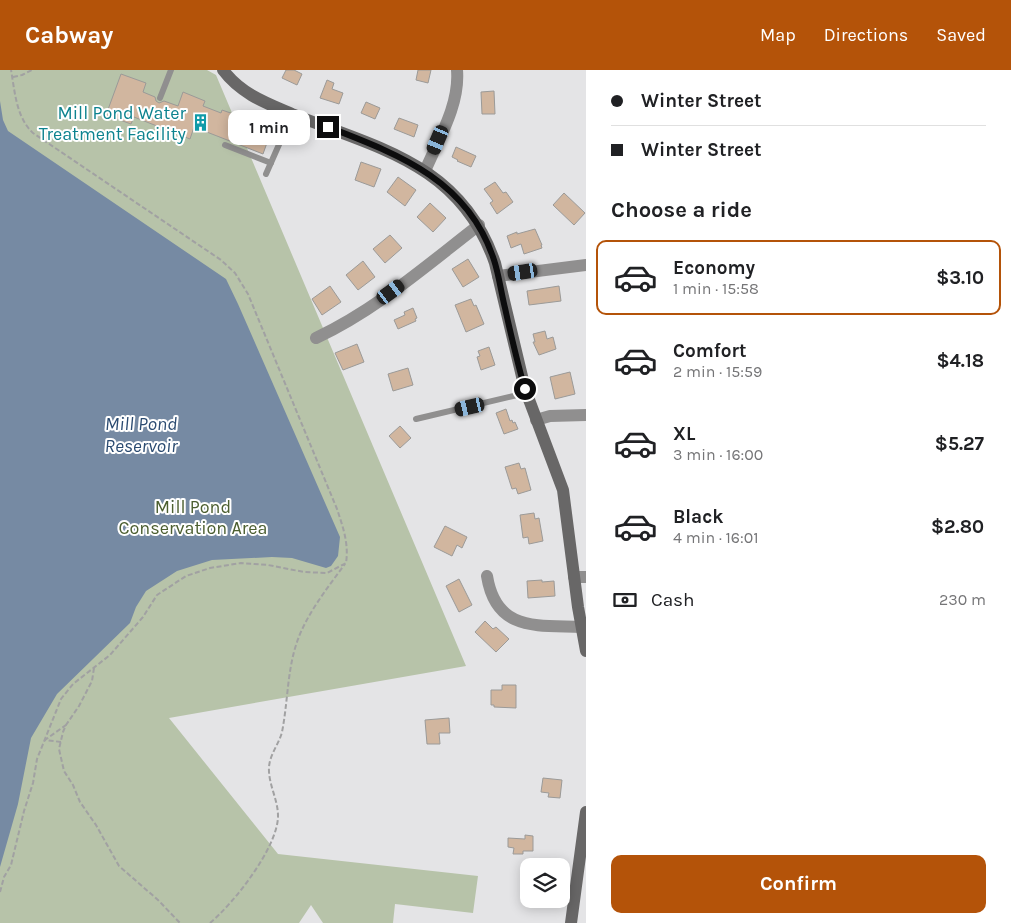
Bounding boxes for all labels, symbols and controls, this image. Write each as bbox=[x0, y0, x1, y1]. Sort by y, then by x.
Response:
text: Cabway bbox=[25, 21, 113, 49]
text: Map bbox=[760, 24, 796, 46]
text: Directions bbox=[824, 24, 908, 46]
text: Saved bbox=[936, 24, 986, 46]
text: Winter Street bbox=[641, 90, 762, 112]
place label: Mill Pond Water Treatment Facility bbox=[39, 102, 187, 145]
callout: 1 min bbox=[228, 110, 310, 144]
building icon: Mill Pond Water Treatment Facility bbox=[190, 113, 210, 133]
route end bbox=[317, 116, 339, 138]
text: 1 min bbox=[249, 118, 289, 137]
car bbox=[425, 123, 450, 157]
text: Winter Street bbox=[641, 139, 762, 161]
text: Choose a ride bbox=[611, 197, 752, 223]
icon: car bbox=[613, 255, 658, 300]
text: Economy bbox=[673, 257, 755, 279]
car bbox=[507, 262, 538, 282]
text: $3.10 bbox=[936, 267, 984, 289]
car bbox=[374, 277, 407, 307]
text: 1 min · 15:58 bbox=[673, 279, 759, 298]
icon: car bbox=[613, 338, 658, 383]
text: Comfort bbox=[673, 340, 747, 362]
text: $4.18 bbox=[936, 350, 984, 372]
text: 2 min · 15:59 bbox=[673, 362, 762, 381]
route start bbox=[514, 378, 536, 400]
car bbox=[453, 396, 486, 418]
water label: Mill Pond Reservoir bbox=[104, 413, 179, 457]
icon: car bbox=[613, 421, 658, 466]
text: XL bbox=[673, 423, 695, 445]
text: $5.27 bbox=[935, 433, 984, 455]
text: 3 min · 16:00 bbox=[673, 445, 763, 464]
park label: Mill Pond Conservation Area bbox=[118, 496, 268, 539]
icon: car bbox=[613, 504, 658, 549]
text: Black bbox=[673, 506, 724, 528]
text: $2.80 bbox=[931, 516, 984, 538]
text: 4 min · 16:01 bbox=[673, 528, 759, 547]
icon: cash bbox=[611, 586, 639, 614]
text: Cash bbox=[651, 589, 695, 611]
text: 230 m bbox=[939, 590, 986, 609]
button: Confirm bbox=[611, 855, 986, 913]
map controls bbox=[520, 858, 570, 908]
button: layers bbox=[520, 858, 570, 908]

